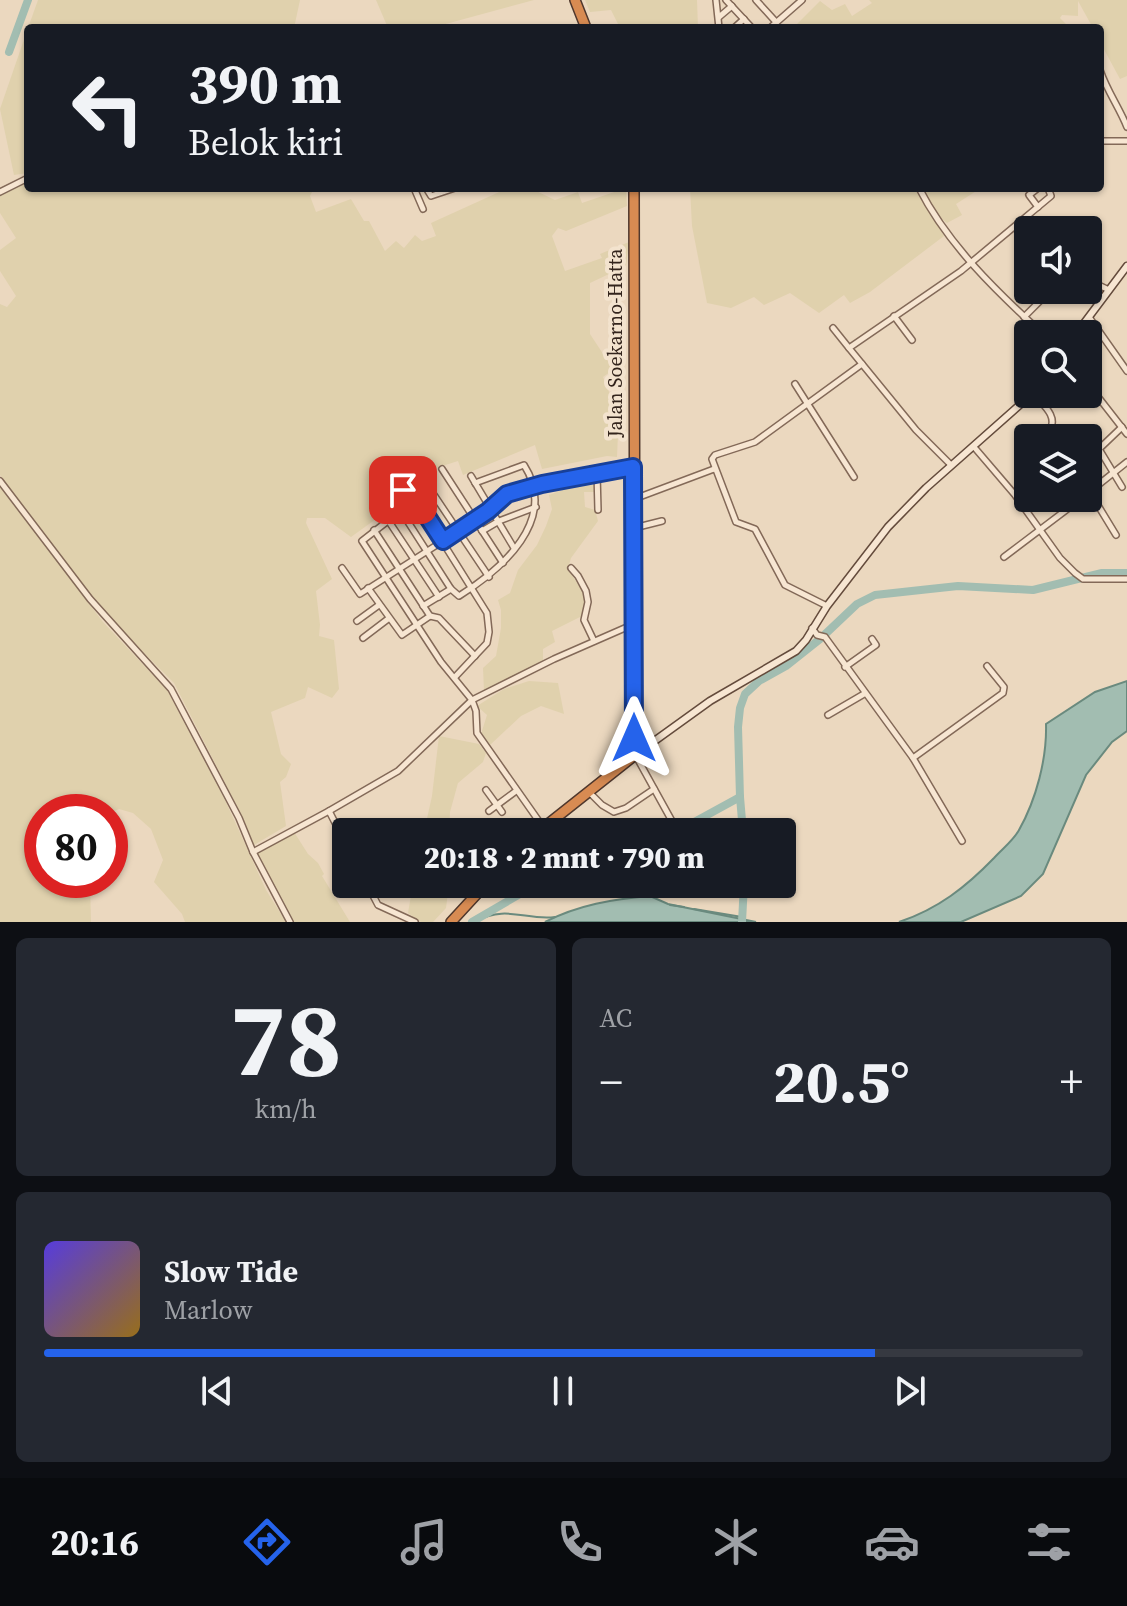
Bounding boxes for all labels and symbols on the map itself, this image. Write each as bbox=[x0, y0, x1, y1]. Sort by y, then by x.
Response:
street label: Jalan Soekarno-Hatta bbox=[601, 248, 629, 438]
pin bbox=[369, 456, 437, 524]
position arrow bbox=[592, 696, 676, 780]
speed limit sign: 80 bbox=[24, 794, 128, 898]

